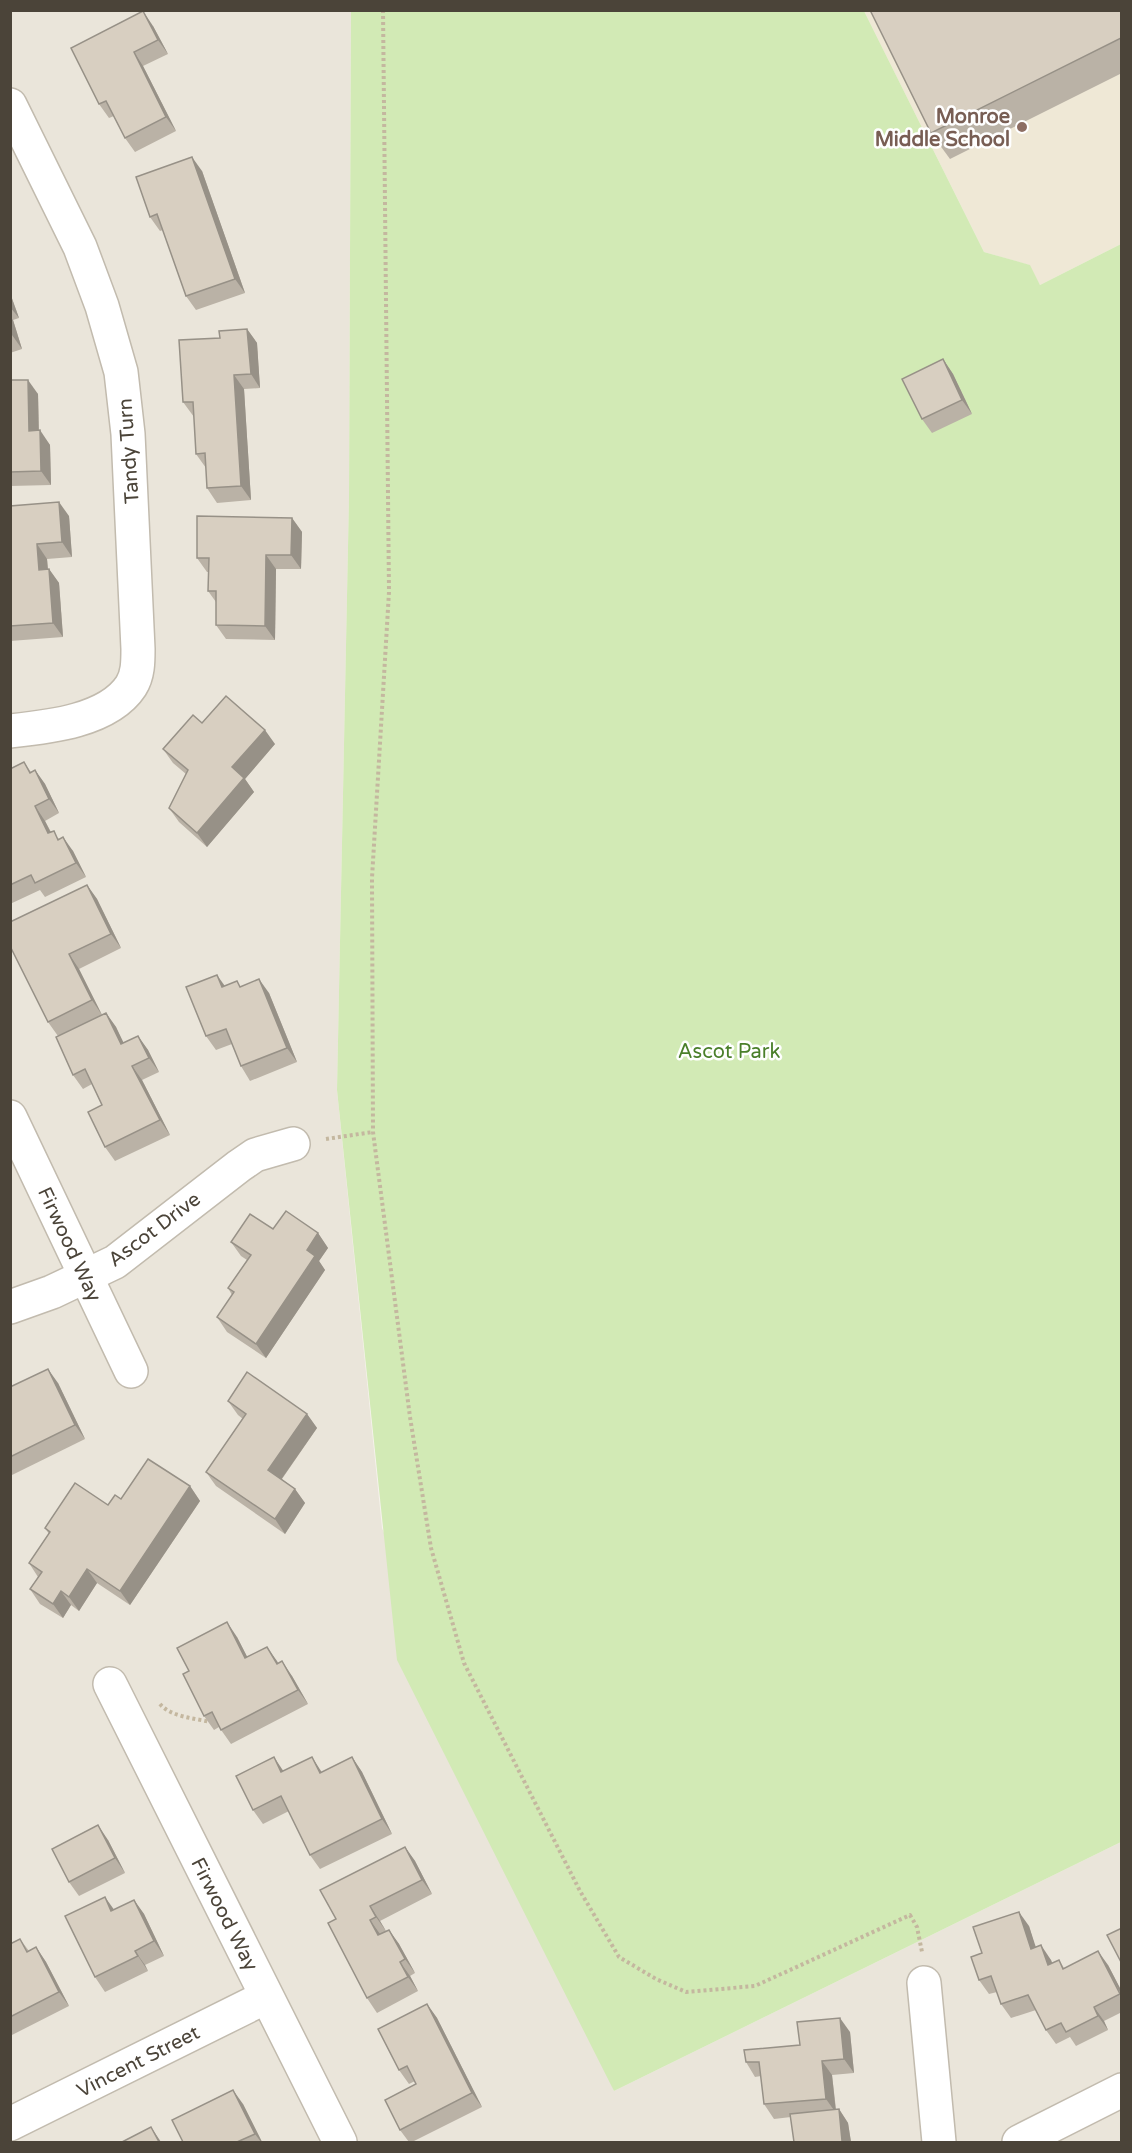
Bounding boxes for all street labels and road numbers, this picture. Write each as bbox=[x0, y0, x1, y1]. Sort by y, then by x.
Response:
street label: Tandy Turn bbox=[113, 397, 145, 504]
street label: Firwood Way bbox=[32, 1183, 106, 1306]
street label: Ascot Drive bbox=[104, 1187, 205, 1272]
street label: Firwood Way bbox=[185, 1854, 263, 1975]
street label: Vincent Street bbox=[73, 2020, 204, 2103]

